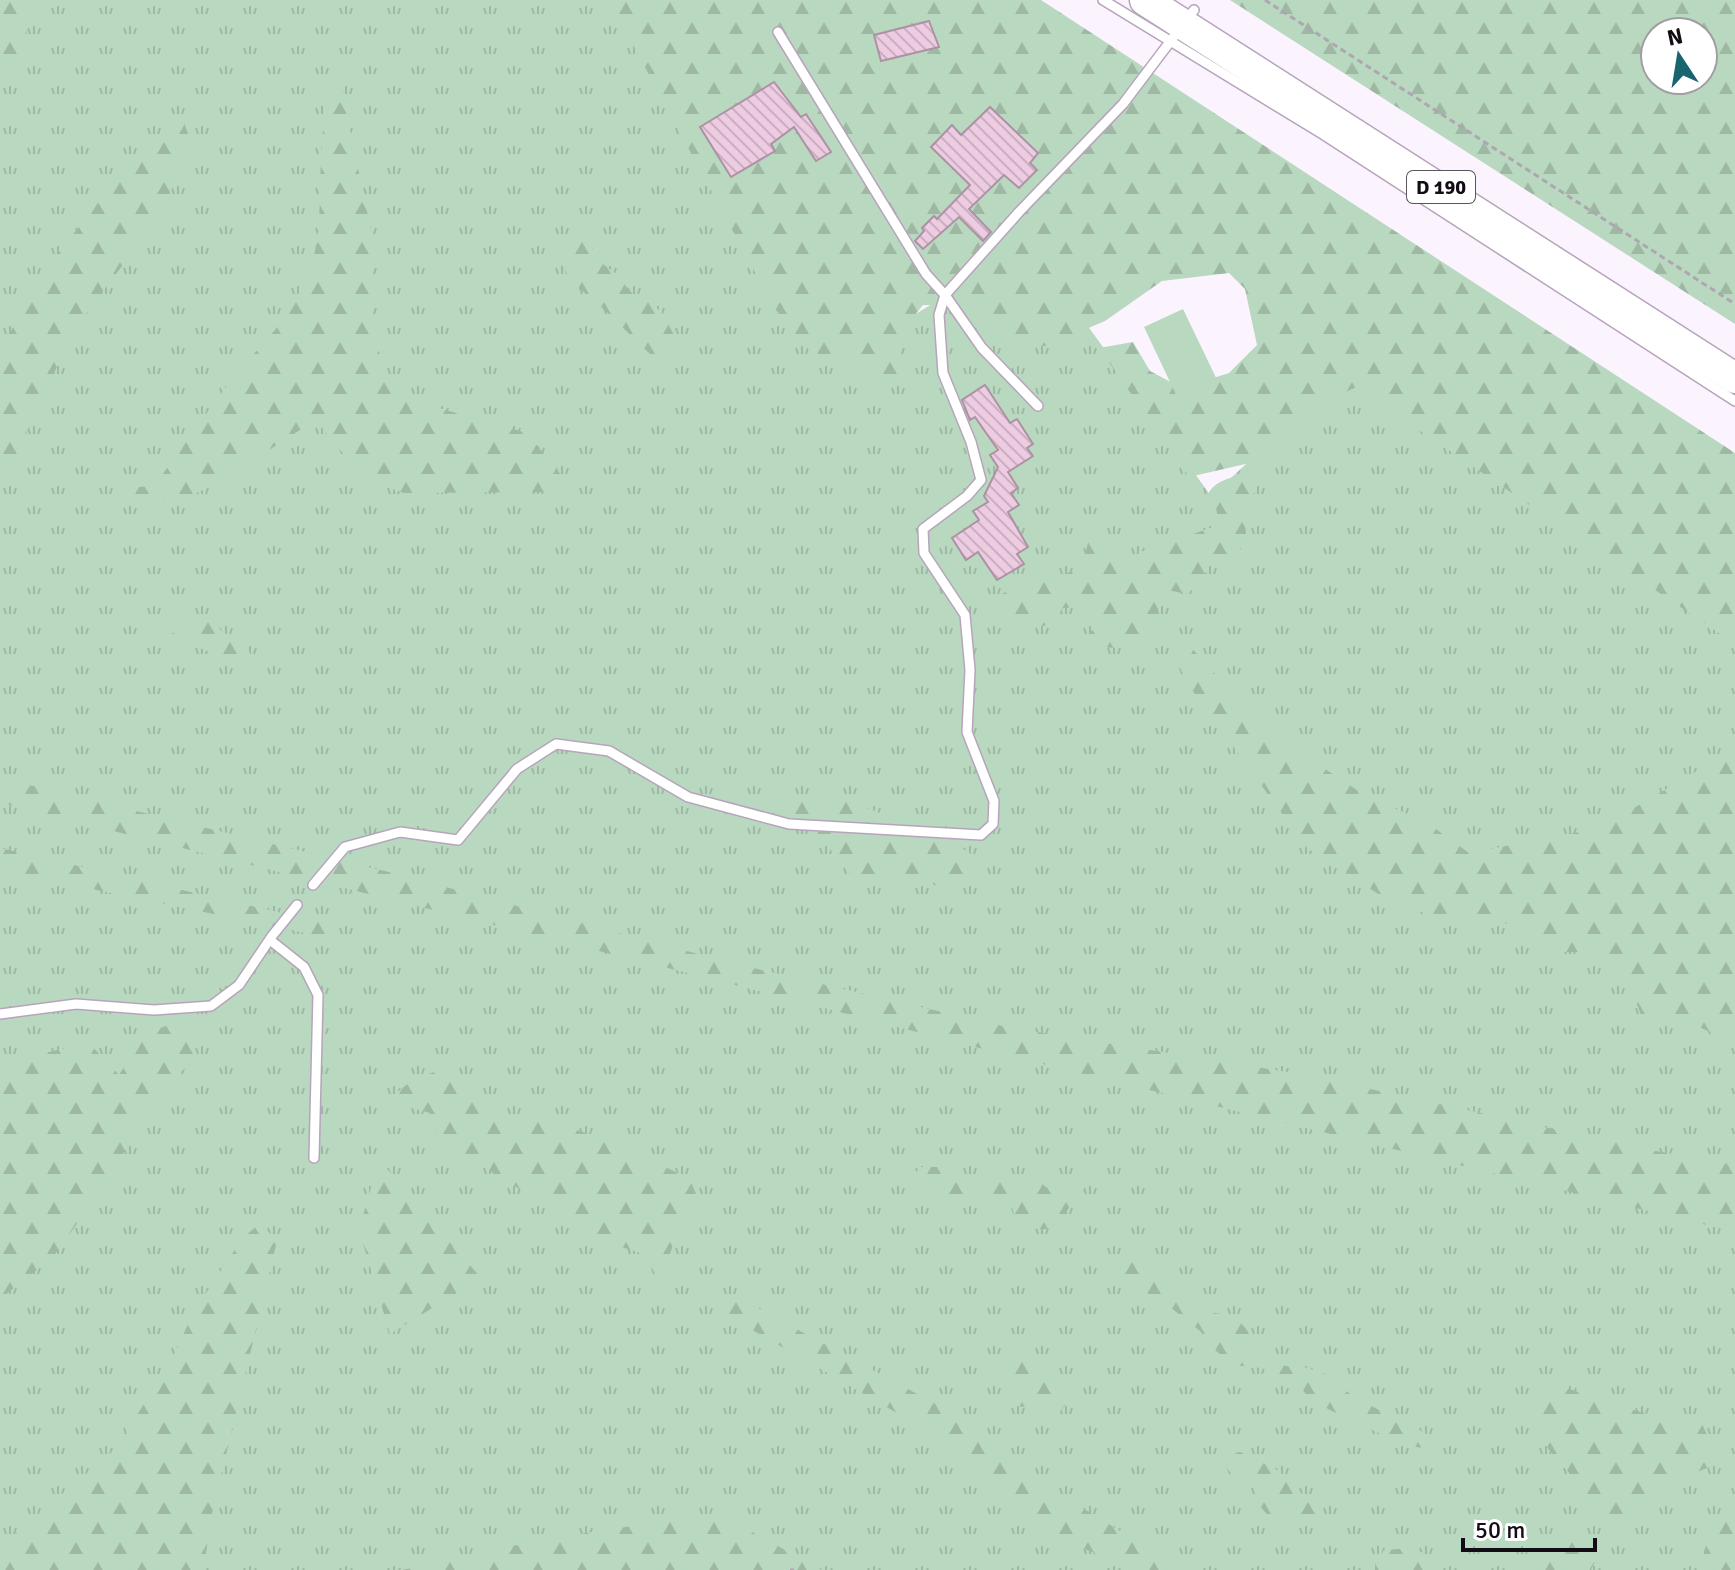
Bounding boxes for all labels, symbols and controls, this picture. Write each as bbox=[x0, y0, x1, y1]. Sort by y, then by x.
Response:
north arrow bbox=[1639, 16, 1719, 96]
text: N bbox=[1665, 22, 1685, 52]
road number: D 190 bbox=[1407, 171, 1475, 203]
scale bar bbox=[1463, 1502, 1595, 1552]
text: 50 m bbox=[1475, 1515, 1525, 1545]

